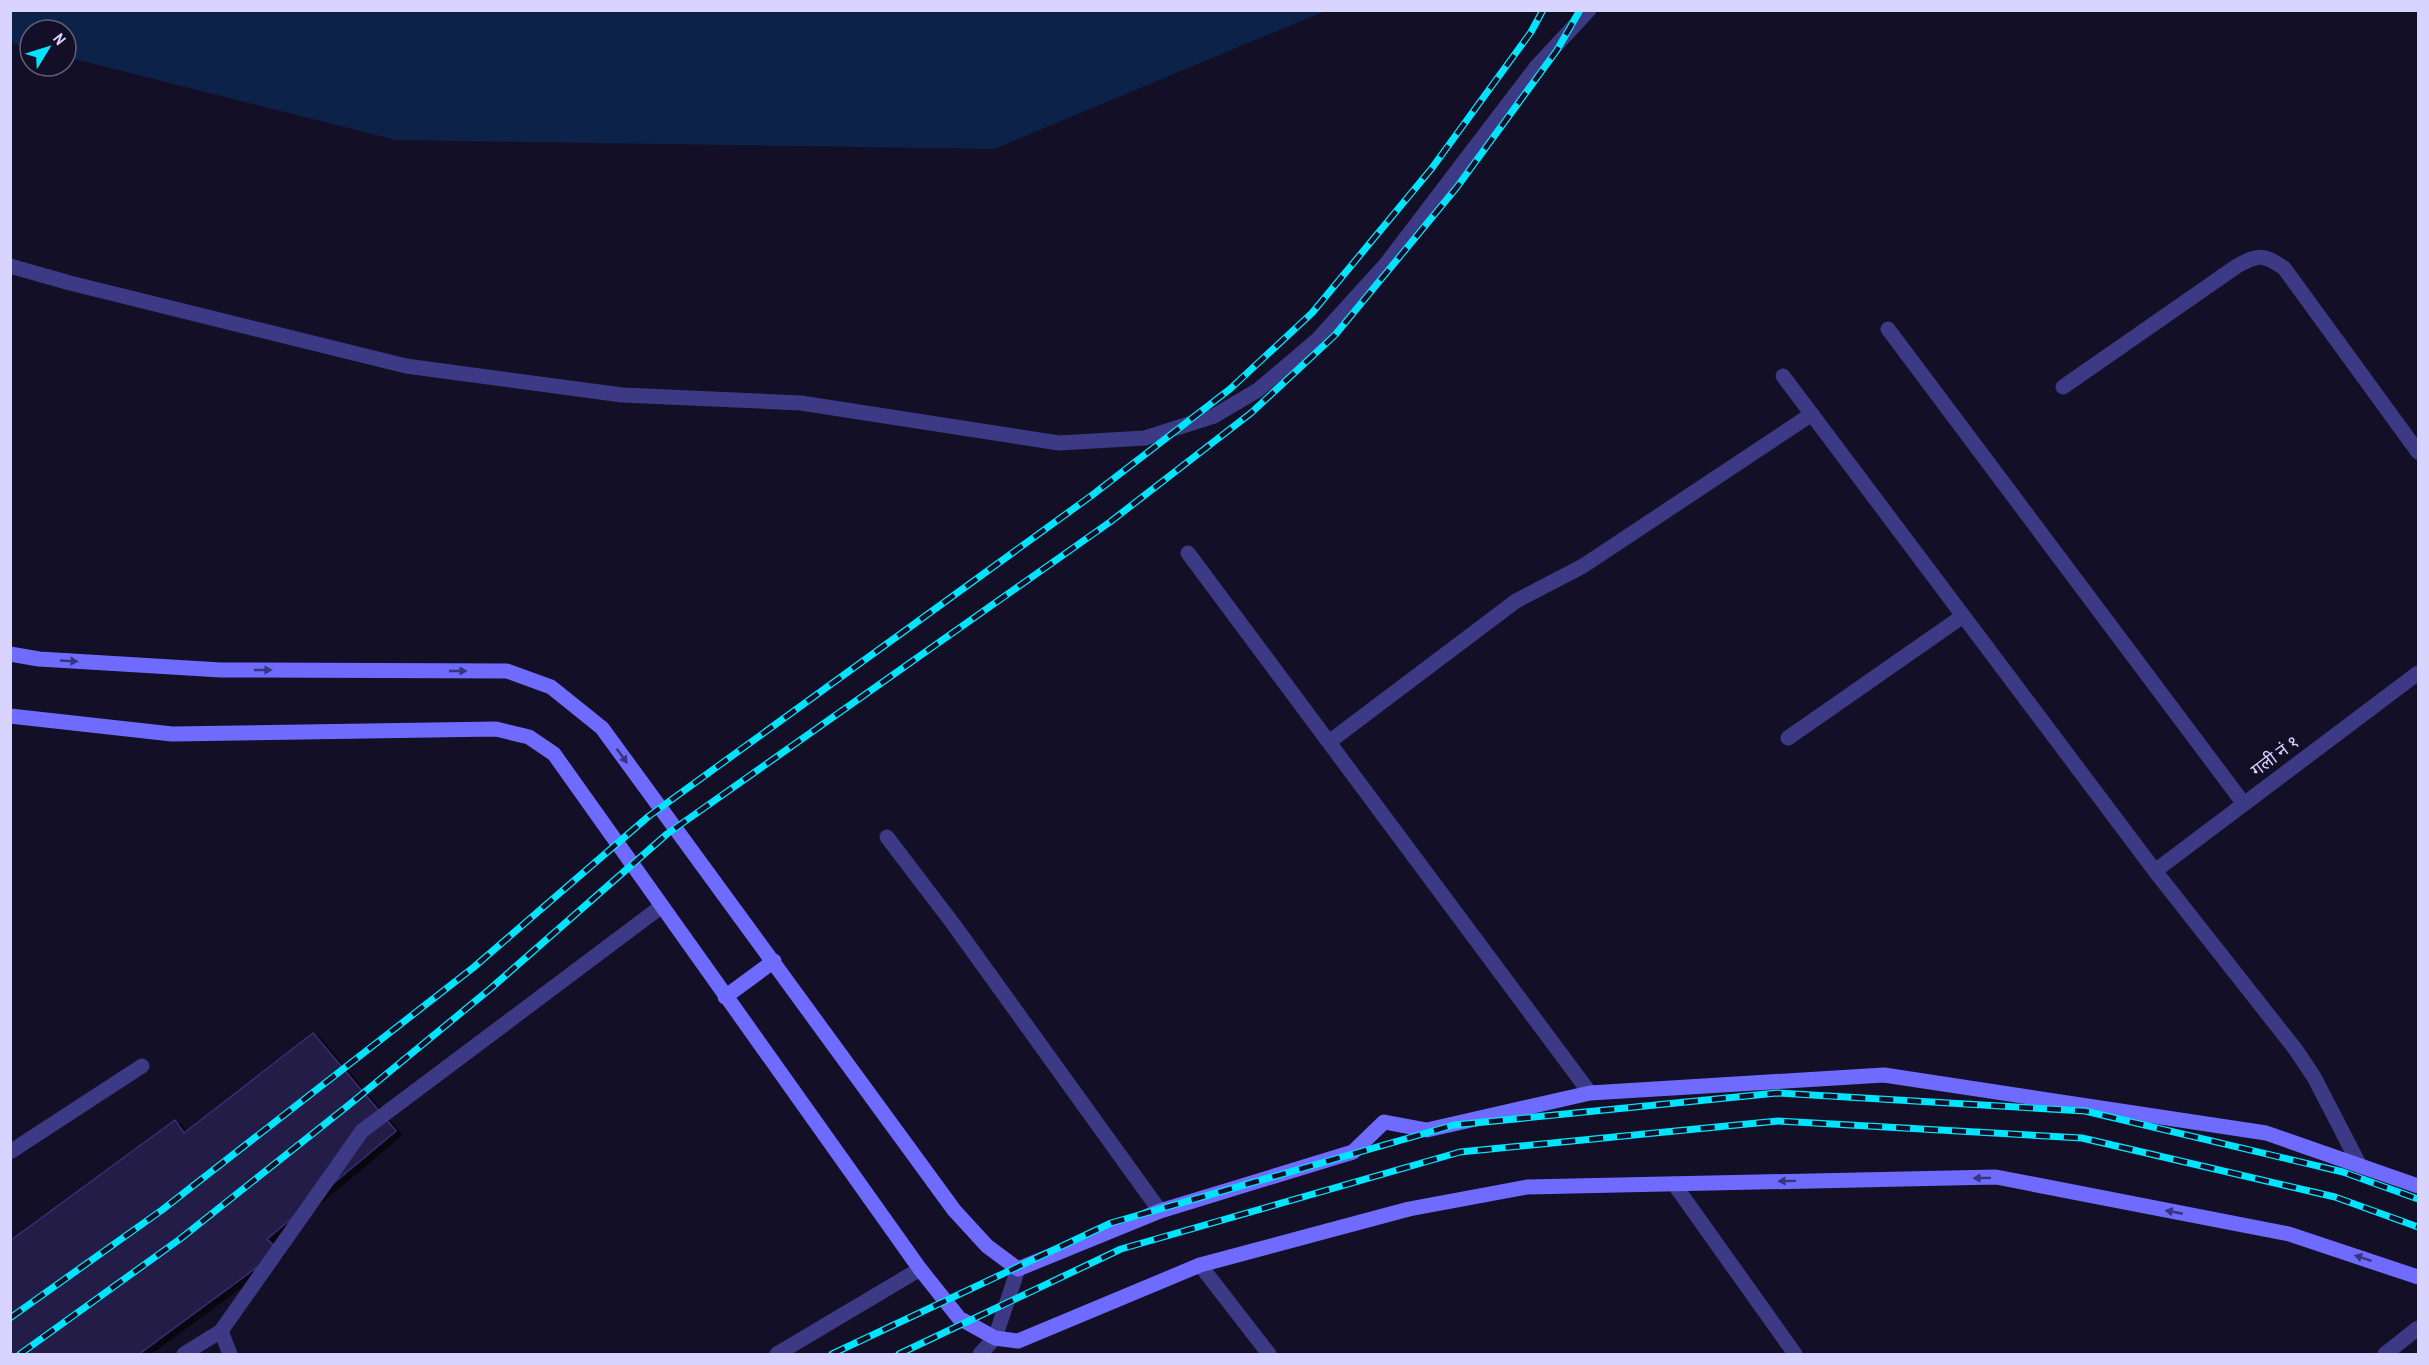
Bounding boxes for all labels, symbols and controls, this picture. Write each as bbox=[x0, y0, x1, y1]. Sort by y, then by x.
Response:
north arrow bbox=[18, 18, 78, 78]
text: N bbox=[48, 28, 71, 49]
one-way arrow bbox=[59, 656, 78, 666]
one-way arrow bbox=[254, 665, 273, 675]
one-way arrow bbox=[449, 666, 468, 676]
street label: गली नं १ bbox=[2245, 729, 2304, 782]
one-way arrow bbox=[616, 747, 628, 763]
one-way arrow bbox=[1973, 1173, 1992, 1183]
one-way arrow bbox=[1778, 1177, 1797, 1186]
one-way arrow bbox=[2164, 1207, 2183, 1216]
one-way arrow bbox=[2354, 1253, 2372, 1263]

